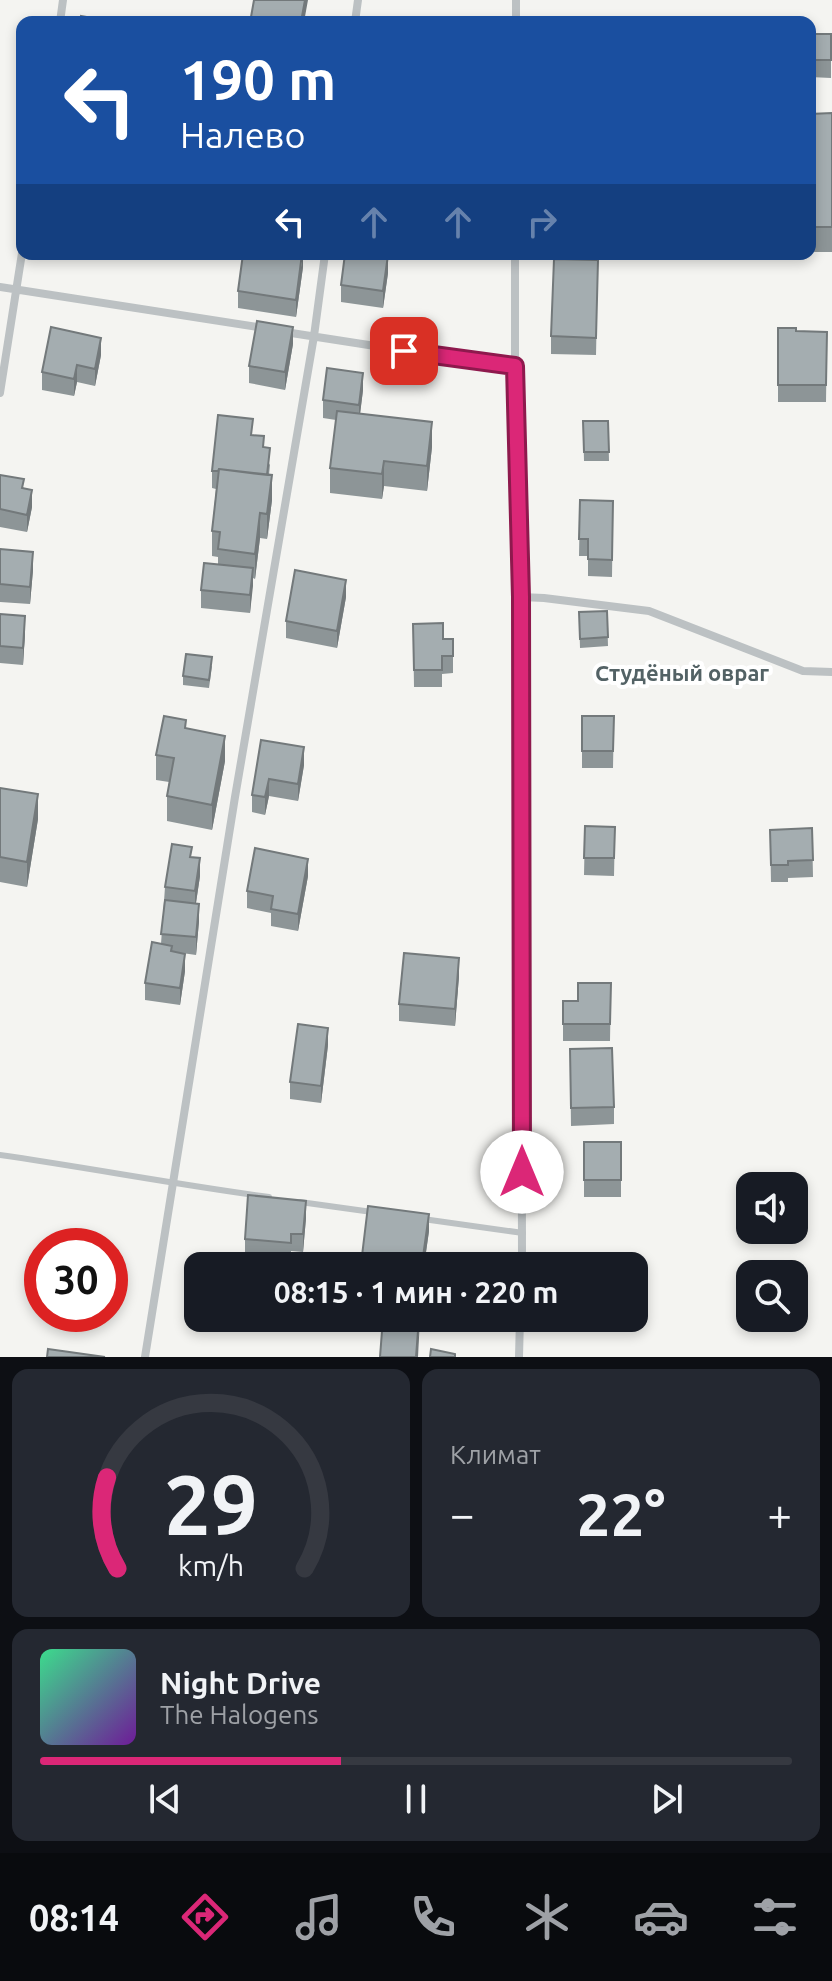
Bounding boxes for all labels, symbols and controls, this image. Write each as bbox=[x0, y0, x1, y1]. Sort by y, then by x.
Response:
icon: left bbox=[48, 48, 152, 152]
text: 190 m bbox=[180, 48, 336, 111]
text: Налево bbox=[180, 114, 305, 155]
icon: left bbox=[268, 200, 312, 244]
icon: ahead bbox=[352, 200, 396, 244]
icon: ahead bbox=[436, 200, 480, 244]
icon: right bbox=[520, 200, 564, 244]
pin bbox=[370, 317, 438, 385]
icon: arrive bbox=[382, 329, 426, 373]
district label: Студёный овраг bbox=[595, 660, 769, 685]
position arrow bbox=[480, 1130, 564, 1214]
map controls bbox=[736, 1172, 808, 1332]
button: sound bbox=[736, 1172, 808, 1244]
speed limit sign: 30 bbox=[24, 1228, 128, 1332]
button: search bbox=[736, 1260, 808, 1332]
text: 08:15 · 1 мин · 220 m bbox=[274, 1275, 558, 1309]
text: Климат bbox=[450, 1440, 541, 1469]
text: 29 bbox=[164, 1457, 258, 1551]
text: 22° bbox=[577, 1480, 665, 1547]
text: − bbox=[450, 1489, 475, 1538]
text: + bbox=[767, 1489, 792, 1538]
text: km/h bbox=[178, 1549, 244, 1581]
text: Night Drive bbox=[160, 1666, 321, 1700]
text: The Halogens bbox=[160, 1700, 319, 1729]
icon: previous bbox=[143, 1777, 187, 1821]
icon: pause bbox=[394, 1777, 438, 1821]
icon: next bbox=[645, 1777, 689, 1821]
icon: directions bbox=[177, 1889, 233, 1945]
icon: music bbox=[291, 1889, 347, 1945]
icon: phone bbox=[405, 1889, 461, 1945]
icon: climate bbox=[519, 1889, 575, 1945]
icon: car bbox=[633, 1889, 689, 1945]
icon: filters bbox=[747, 1889, 803, 1945]
text: 08:14 bbox=[29, 1897, 119, 1938]

